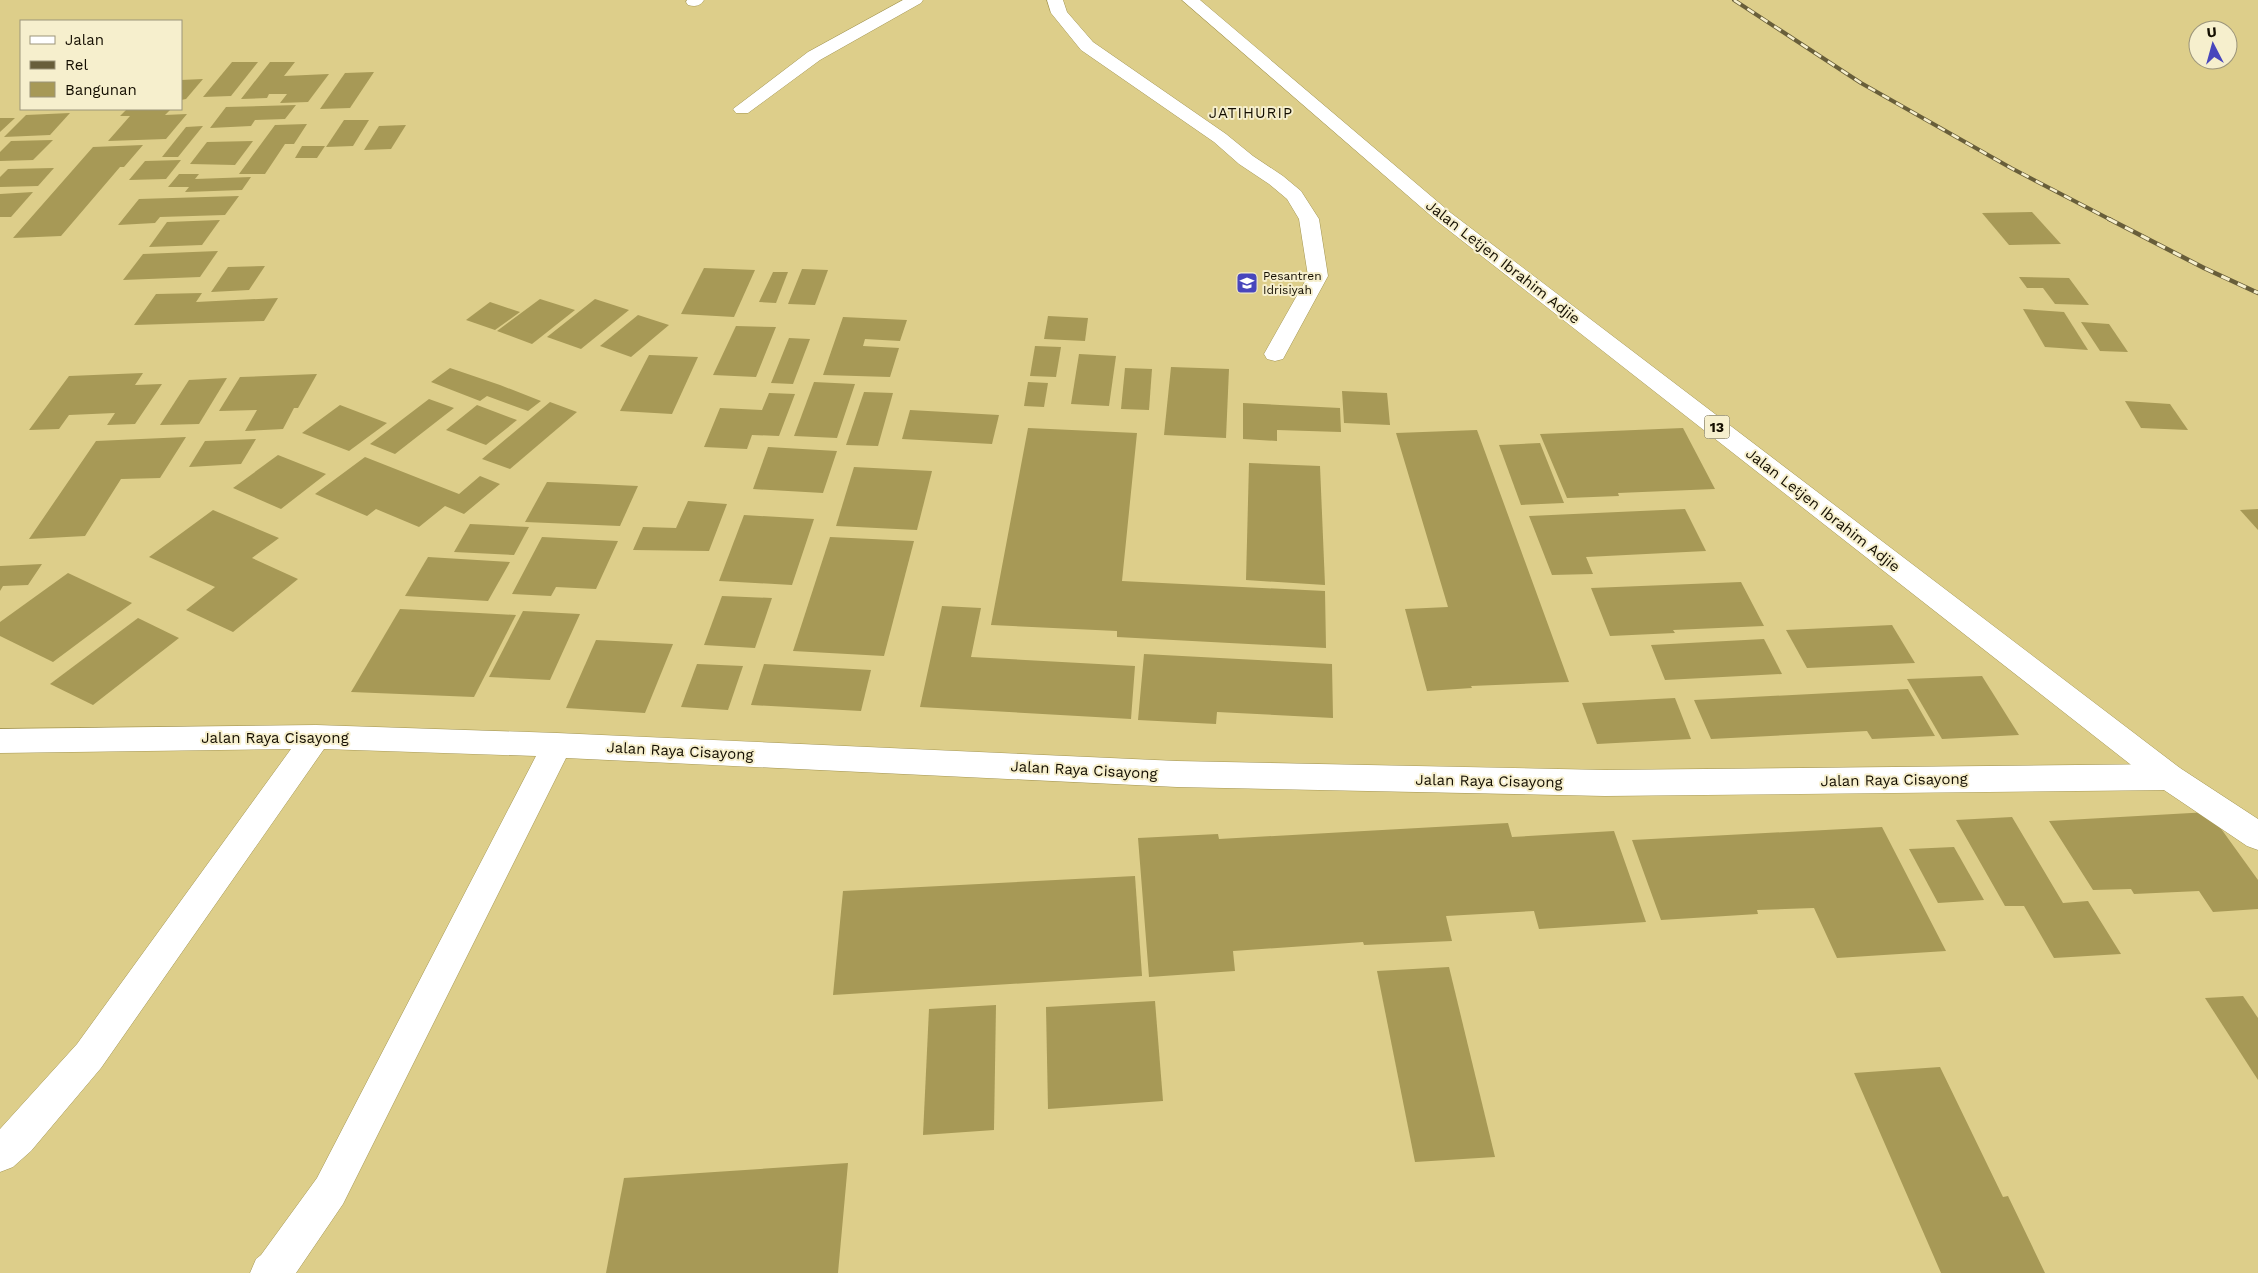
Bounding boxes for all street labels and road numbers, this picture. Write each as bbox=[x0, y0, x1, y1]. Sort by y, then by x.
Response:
street label: Jalan Letjen Ibrahim Adjie bbox=[1422, 196, 1584, 328]
road number: 13 bbox=[1704, 416, 1730, 438]
street label: Jalan Letjen Ibrahim Adjie bbox=[1742, 444, 1904, 576]
street label: Jalan Raya Cisayong bbox=[201, 729, 349, 747]
street label: Jalan Raya Cisayong bbox=[606, 738, 754, 764]
street label: Jalan Raya Cisayong bbox=[1010, 757, 1158, 783]
street label: Jalan Raya Cisayong bbox=[1820, 770, 1968, 790]
street label: Jalan Raya Cisayong bbox=[1415, 771, 1563, 791]

